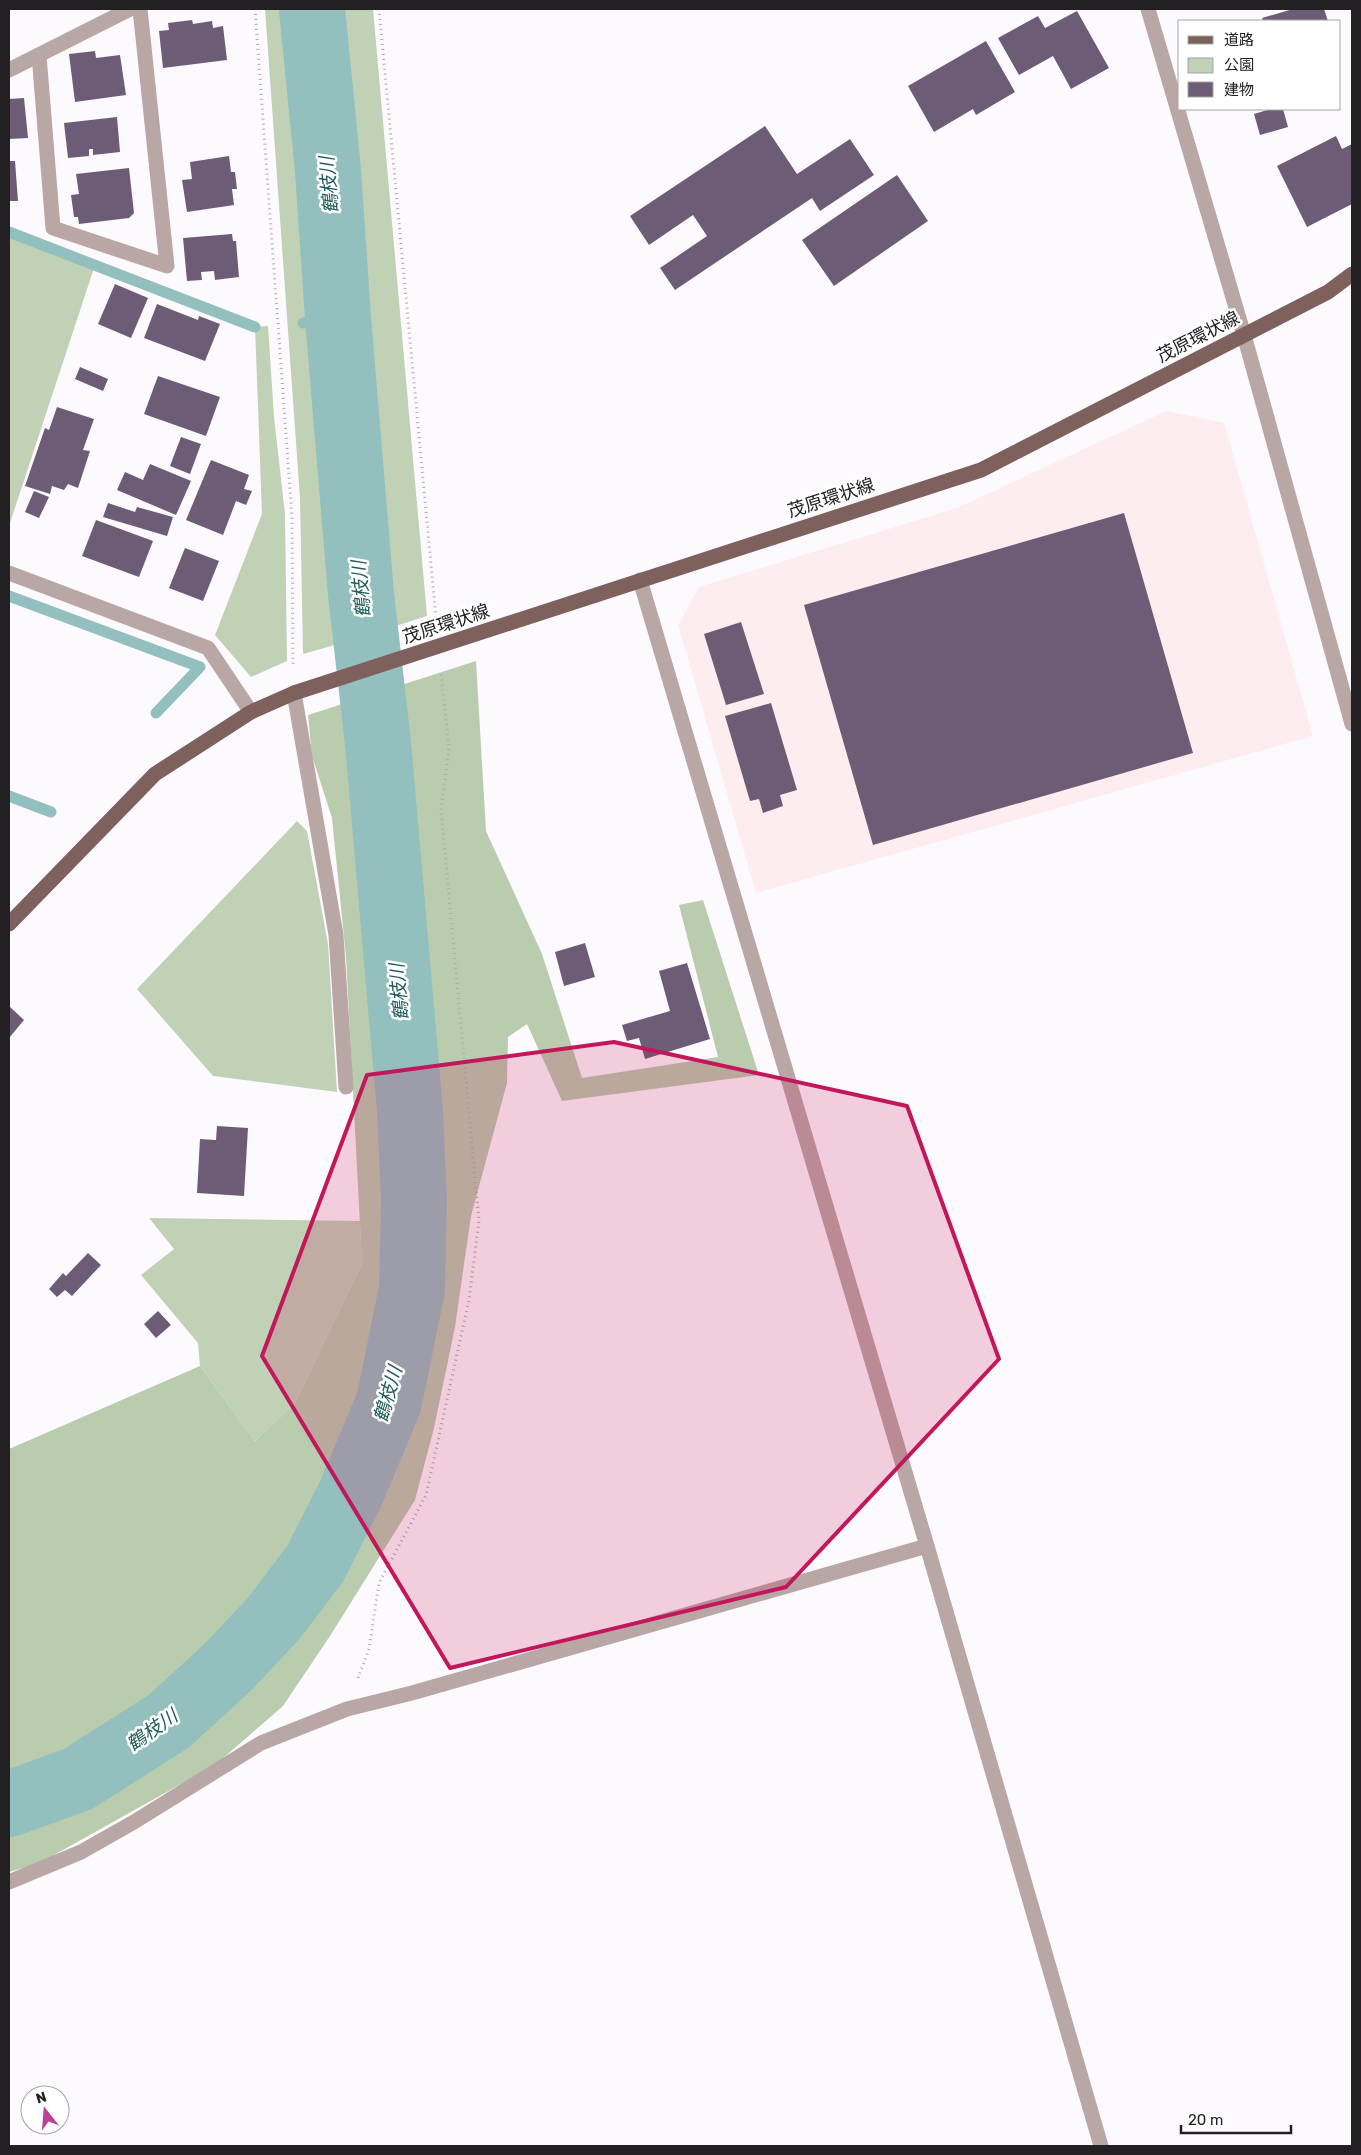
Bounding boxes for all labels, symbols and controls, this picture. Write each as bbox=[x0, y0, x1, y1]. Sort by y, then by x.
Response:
legend bbox=[1178, 20, 1341, 110]
text: 道路 bbox=[1224, 31, 1254, 49]
text: 公園 bbox=[1224, 56, 1254, 74]
text: 建物 bbox=[1224, 81, 1254, 99]
water label: 鶴枝川 bbox=[315, 154, 343, 214]
street label: 茂原環状線 bbox=[1153, 307, 1243, 367]
street label: 茂原環状線 bbox=[785, 474, 877, 522]
water label: 鶴枝川 bbox=[347, 558, 375, 618]
street label: 茂原環状線 bbox=[400, 600, 492, 648]
water label: 鶴枝川 bbox=[385, 961, 413, 1021]
water label: 鶴枝川 bbox=[369, 1362, 407, 1425]
water label: 鶴枝川 bbox=[122, 1703, 184, 1756]
north arrow bbox=[20, 2085, 70, 2135]
text: N bbox=[34, 2088, 49, 2108]
scale bar bbox=[1181, 2102, 1291, 2134]
text: 20 m bbox=[1188, 2111, 1223, 2129]

